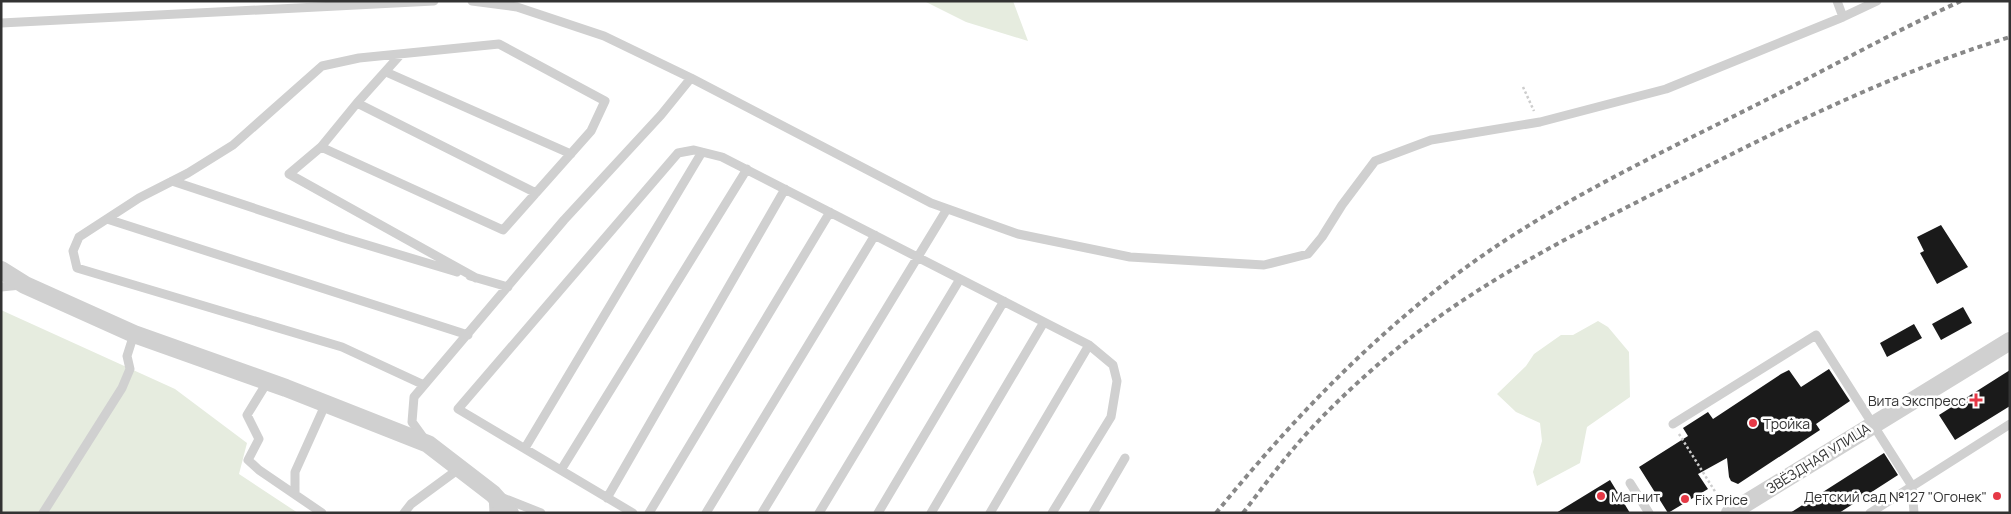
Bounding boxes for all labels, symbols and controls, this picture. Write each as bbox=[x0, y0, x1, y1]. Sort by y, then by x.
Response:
place label: Вита Экспресс bbox=[1868, 391, 1966, 410]
marker: Вита Экспресс bbox=[1970, 394, 1982, 406]
place label: Тройка bbox=[1763, 414, 1810, 433]
marker: Тройка bbox=[1747, 417, 1759, 429]
street label: ЗВЁЗДНАЯ УЛИЦА bbox=[1762, 418, 1874, 498]
place label: Магнит bbox=[1611, 487, 1660, 506]
place label: Детский сад №127 "Огонек" bbox=[1804, 487, 1987, 506]
marker: Магнит bbox=[1595, 490, 1607, 502]
place label: Fix Price bbox=[1695, 490, 1748, 509]
marker: Детский сад №127 "Огонек" bbox=[1991, 490, 2003, 502]
marker: Fix Price bbox=[1679, 493, 1691, 505]

